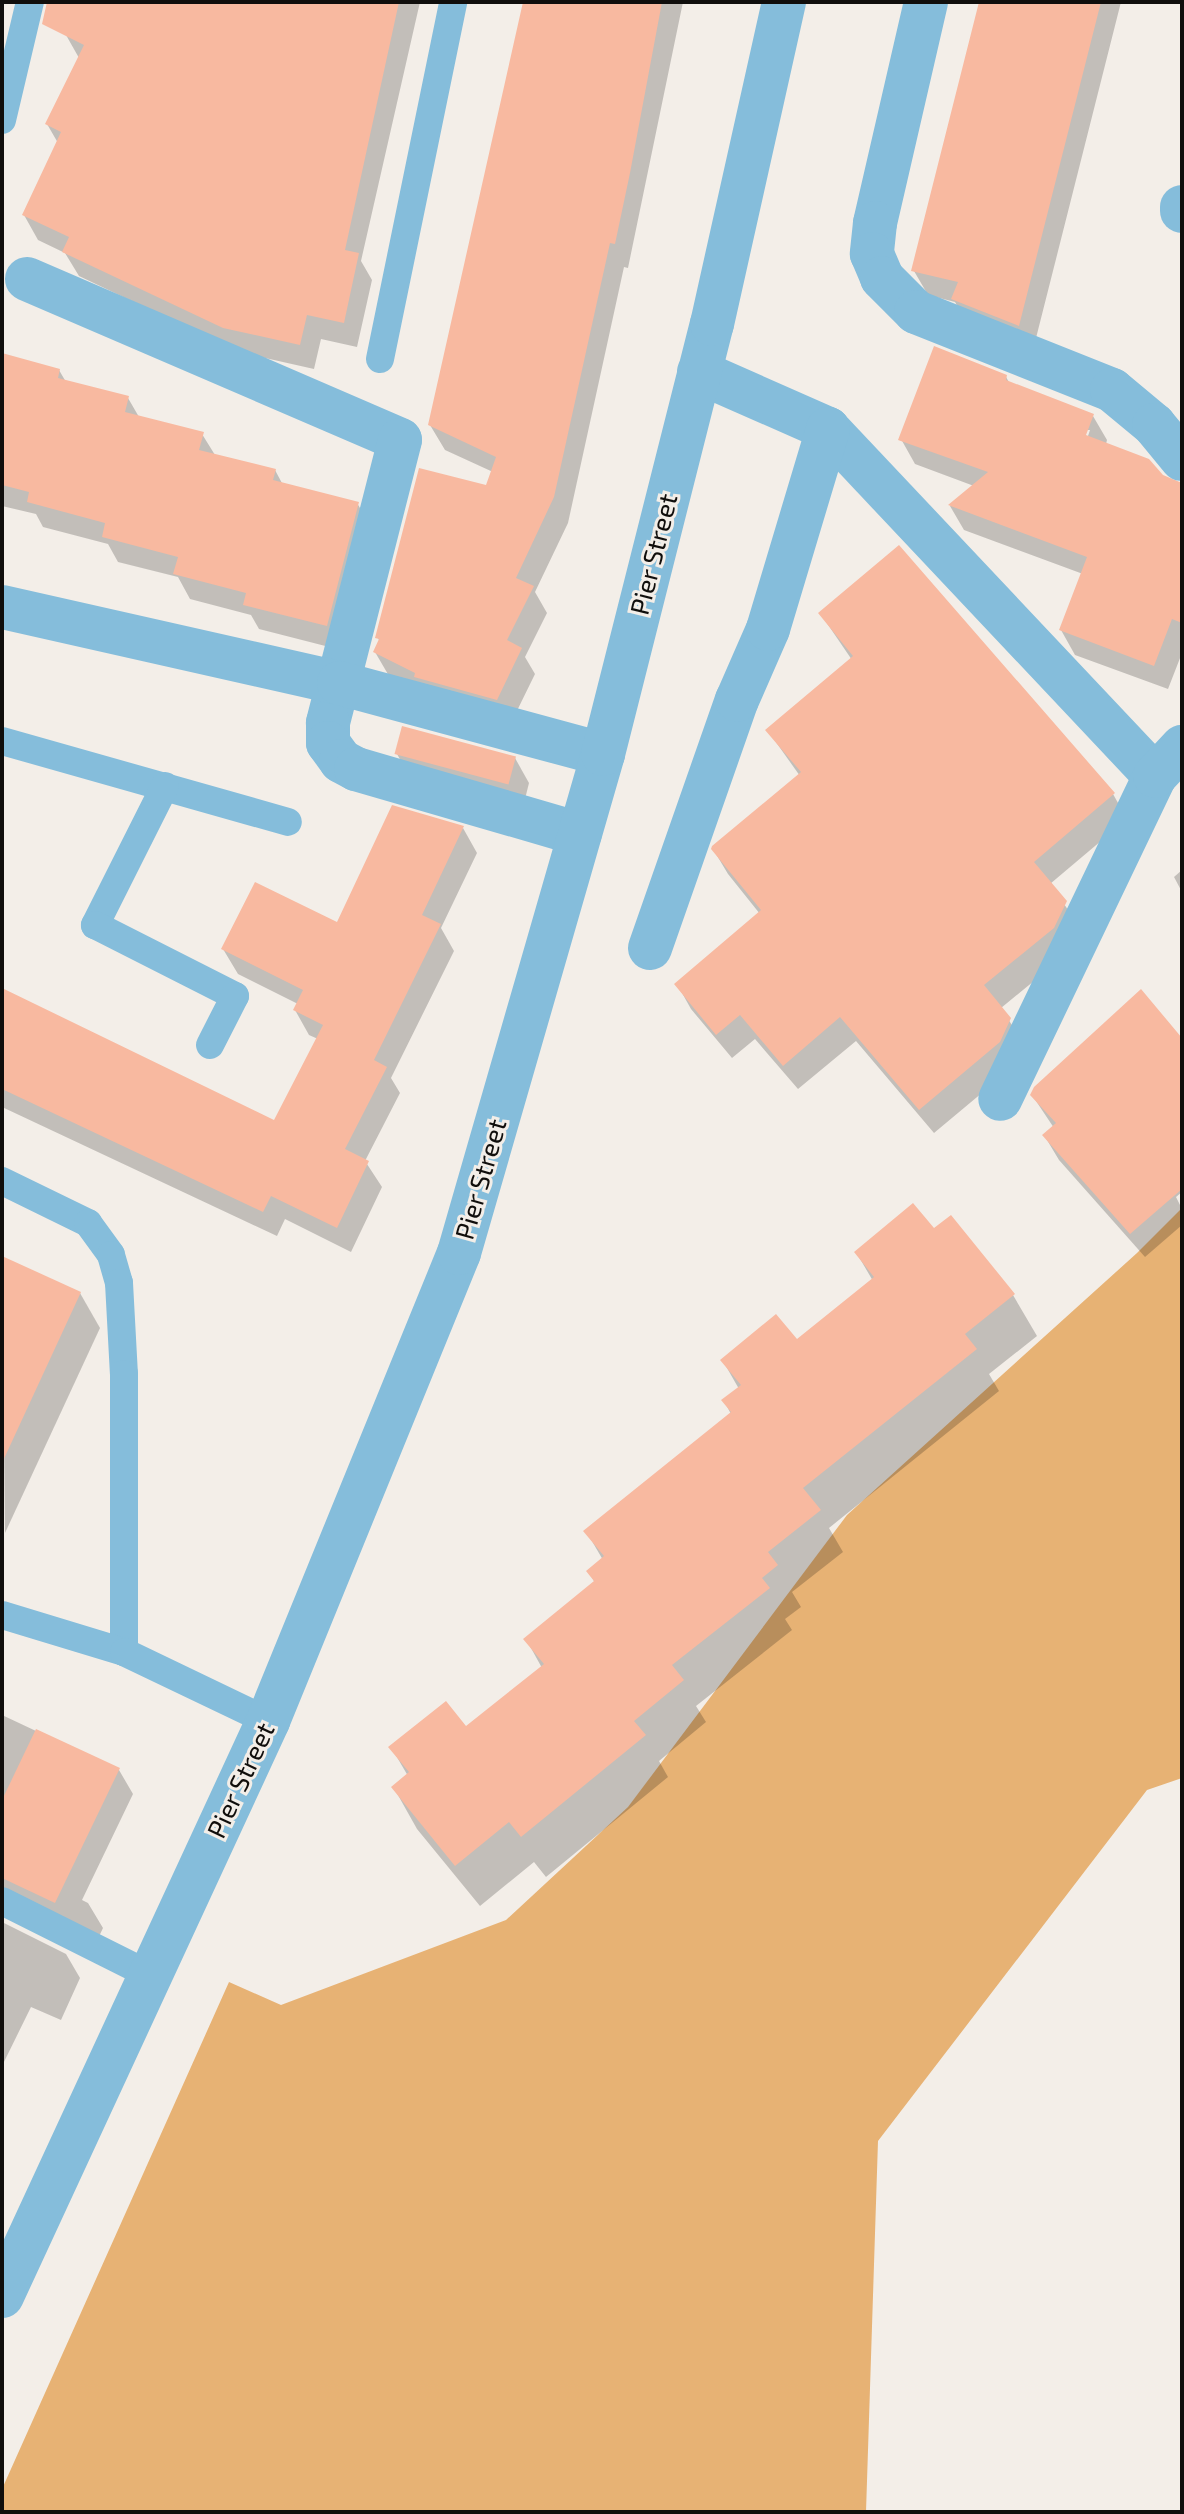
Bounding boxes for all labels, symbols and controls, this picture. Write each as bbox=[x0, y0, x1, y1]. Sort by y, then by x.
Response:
street label: Pier Street bbox=[623, 490, 683, 618]
street label: Pier Street bbox=[448, 1115, 512, 1243]
street label: Pier Street bbox=[200, 1717, 280, 1843]

